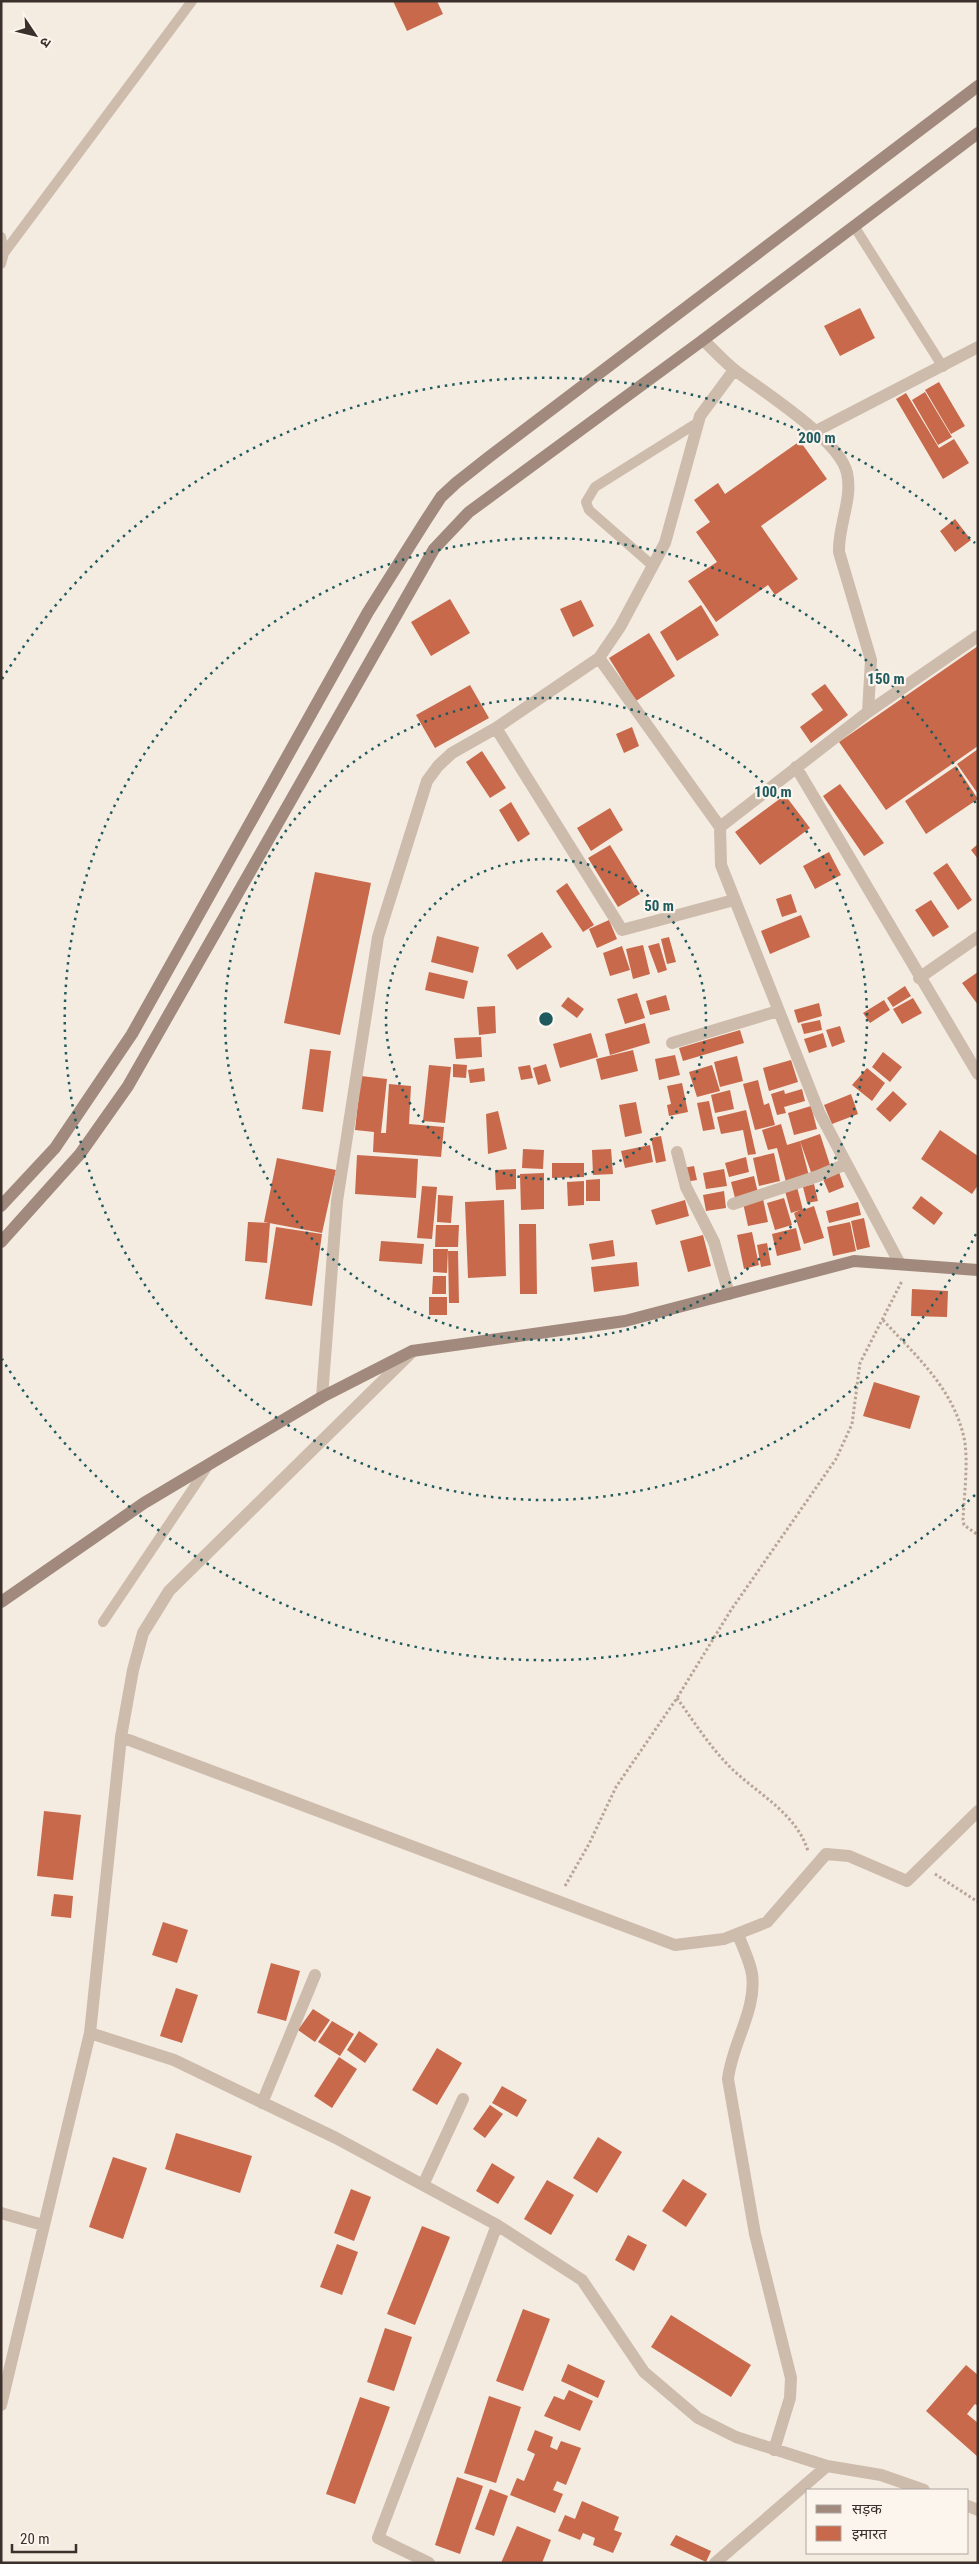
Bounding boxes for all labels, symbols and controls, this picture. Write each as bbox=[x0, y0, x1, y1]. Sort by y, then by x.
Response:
north arrow bbox=[10, 10, 60, 60]
text: उ bbox=[36, 35, 55, 51]
text: 200 m bbox=[798, 429, 836, 447]
text: 150 m bbox=[867, 670, 905, 688]
text: 100 m bbox=[754, 783, 792, 801]
text: 50 m bbox=[644, 897, 674, 915]
centre of rings bbox=[537, 1010, 555, 1028]
legend bbox=[806, 2489, 969, 2554]
text: सड़क bbox=[852, 2500, 882, 2518]
scale bar bbox=[12, 2522, 76, 2554]
text: इमारत bbox=[852, 2525, 887, 2543]
text: 20 m bbox=[20, 2530, 50, 2548]

